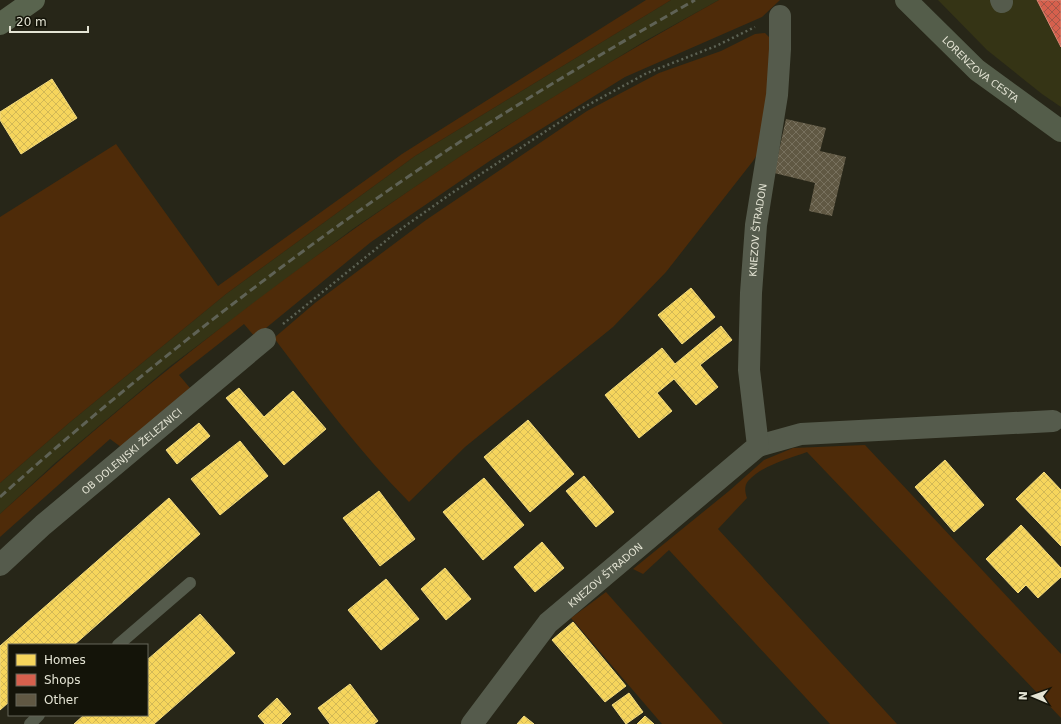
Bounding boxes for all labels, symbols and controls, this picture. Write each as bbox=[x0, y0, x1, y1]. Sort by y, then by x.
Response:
scale bar bbox=[10, 8, 88, 34]
text: 20 m bbox=[16, 15, 47, 29]
street label: LORENZOVA CESTA bbox=[940, 34, 1021, 105]
street label: KNEZOV ŠTRADON bbox=[747, 183, 769, 277]
street label: OB DOLENJSKI ŽELEZNICI bbox=[79, 406, 184, 496]
street label: KNEZOV ŠTRADON bbox=[566, 541, 645, 610]
legend bbox=[8, 644, 148, 716]
text: Homes bbox=[44, 653, 86, 667]
text: Shops bbox=[44, 673, 80, 687]
north arrow bbox=[1013, 676, 1053, 716]
text: N bbox=[1017, 691, 1030, 701]
text: Other bbox=[44, 693, 78, 707]

